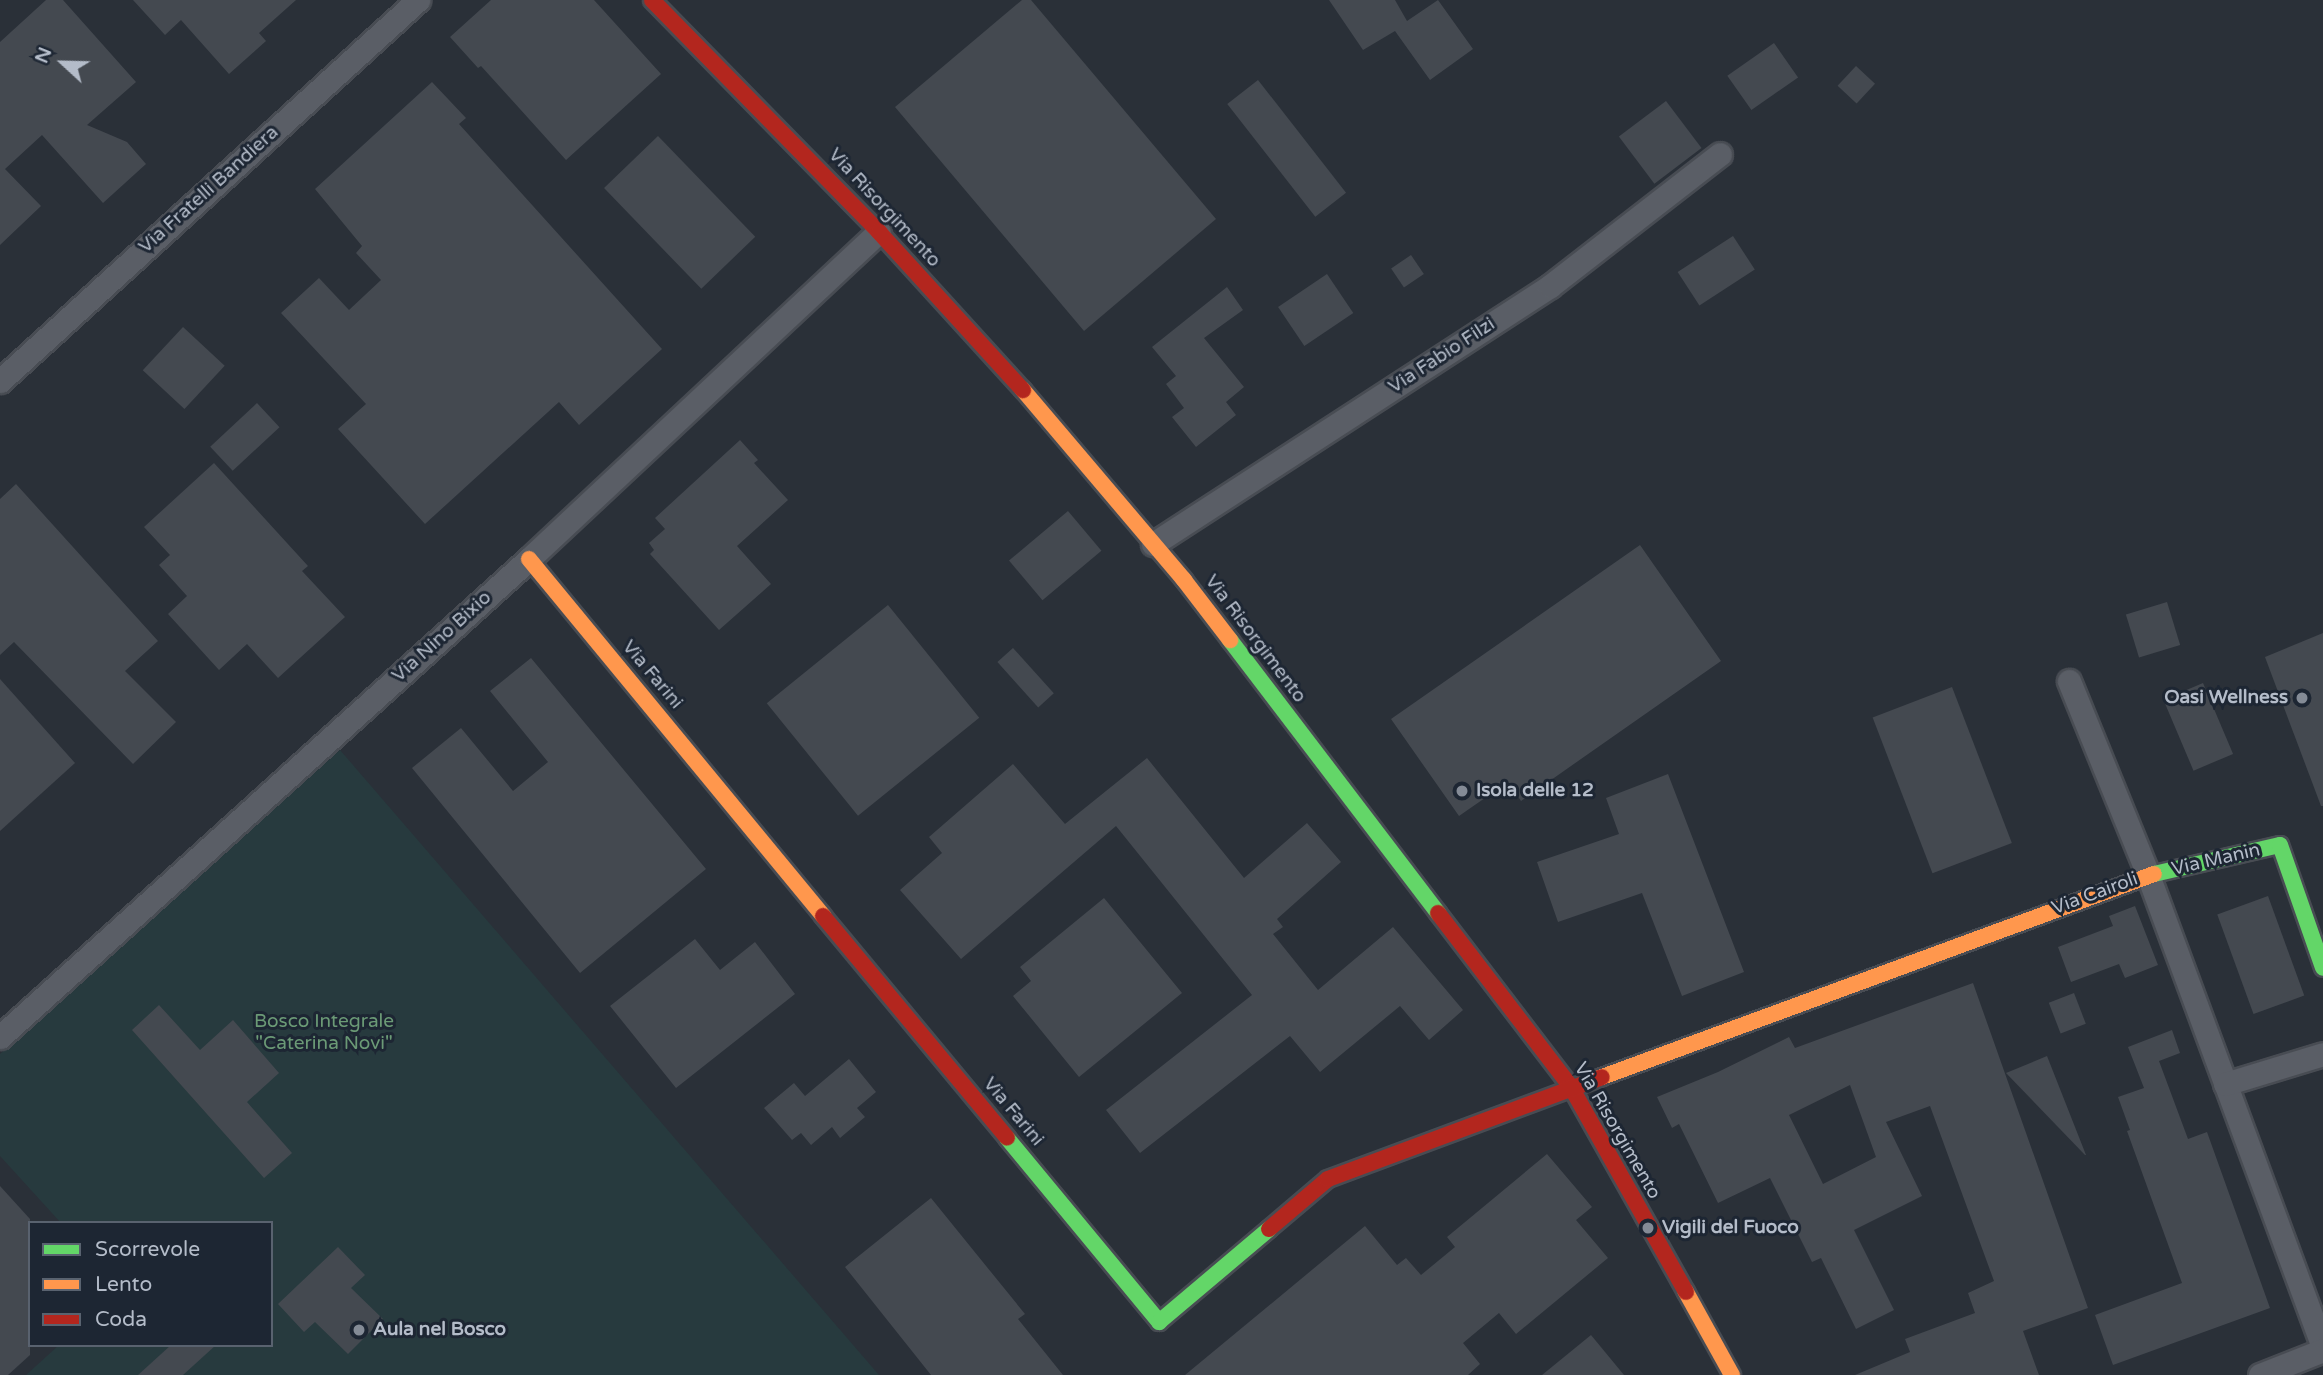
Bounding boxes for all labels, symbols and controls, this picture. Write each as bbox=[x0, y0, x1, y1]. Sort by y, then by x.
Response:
north arrow bbox=[28, 28, 98, 98]
text: N bbox=[30, 44, 57, 66]
street label: Via Fratelli Bandiera bbox=[135, 121, 283, 259]
street label: Via Risorgimento bbox=[823, 144, 945, 272]
street label: Via Fabio Filzi bbox=[1384, 313, 1500, 399]
street label: Via Risorgimento bbox=[1199, 571, 1311, 707]
street label: Via Nino Bixio bbox=[388, 587, 496, 687]
street label: Via Farini bbox=[617, 636, 687, 714]
place label: Oasi Wellness bbox=[2164, 687, 2288, 709]
marker: Oasi Wellness bbox=[2294, 690, 2310, 706]
place label: Isola delle 12 bbox=[1476, 780, 1594, 802]
marker: Isola delle 12 bbox=[1454, 783, 1470, 799]
street label: Via Manin bbox=[2169, 839, 2263, 881]
street label: Via Cairoli bbox=[2049, 868, 2141, 920]
park label: Bosco Integrale "Caterina Novi" bbox=[254, 1011, 394, 1055]
street label: Via Risorgimento bbox=[1569, 1059, 1665, 1203]
street label: Via Farini bbox=[978, 1073, 1048, 1151]
place label: Vigili del Fuoco bbox=[1662, 1217, 1799, 1239]
marker: Vigili del Fuoco bbox=[1640, 1220, 1656, 1236]
legend bbox=[28, 1221, 273, 1347]
text: Scorrevole bbox=[95, 1237, 200, 1262]
text: Lento bbox=[95, 1272, 152, 1297]
text: Coda bbox=[95, 1307, 147, 1332]
place label: Aula nel Bosco bbox=[373, 1319, 506, 1341]
marker: Aula nel Bosco bbox=[351, 1322, 367, 1338]

